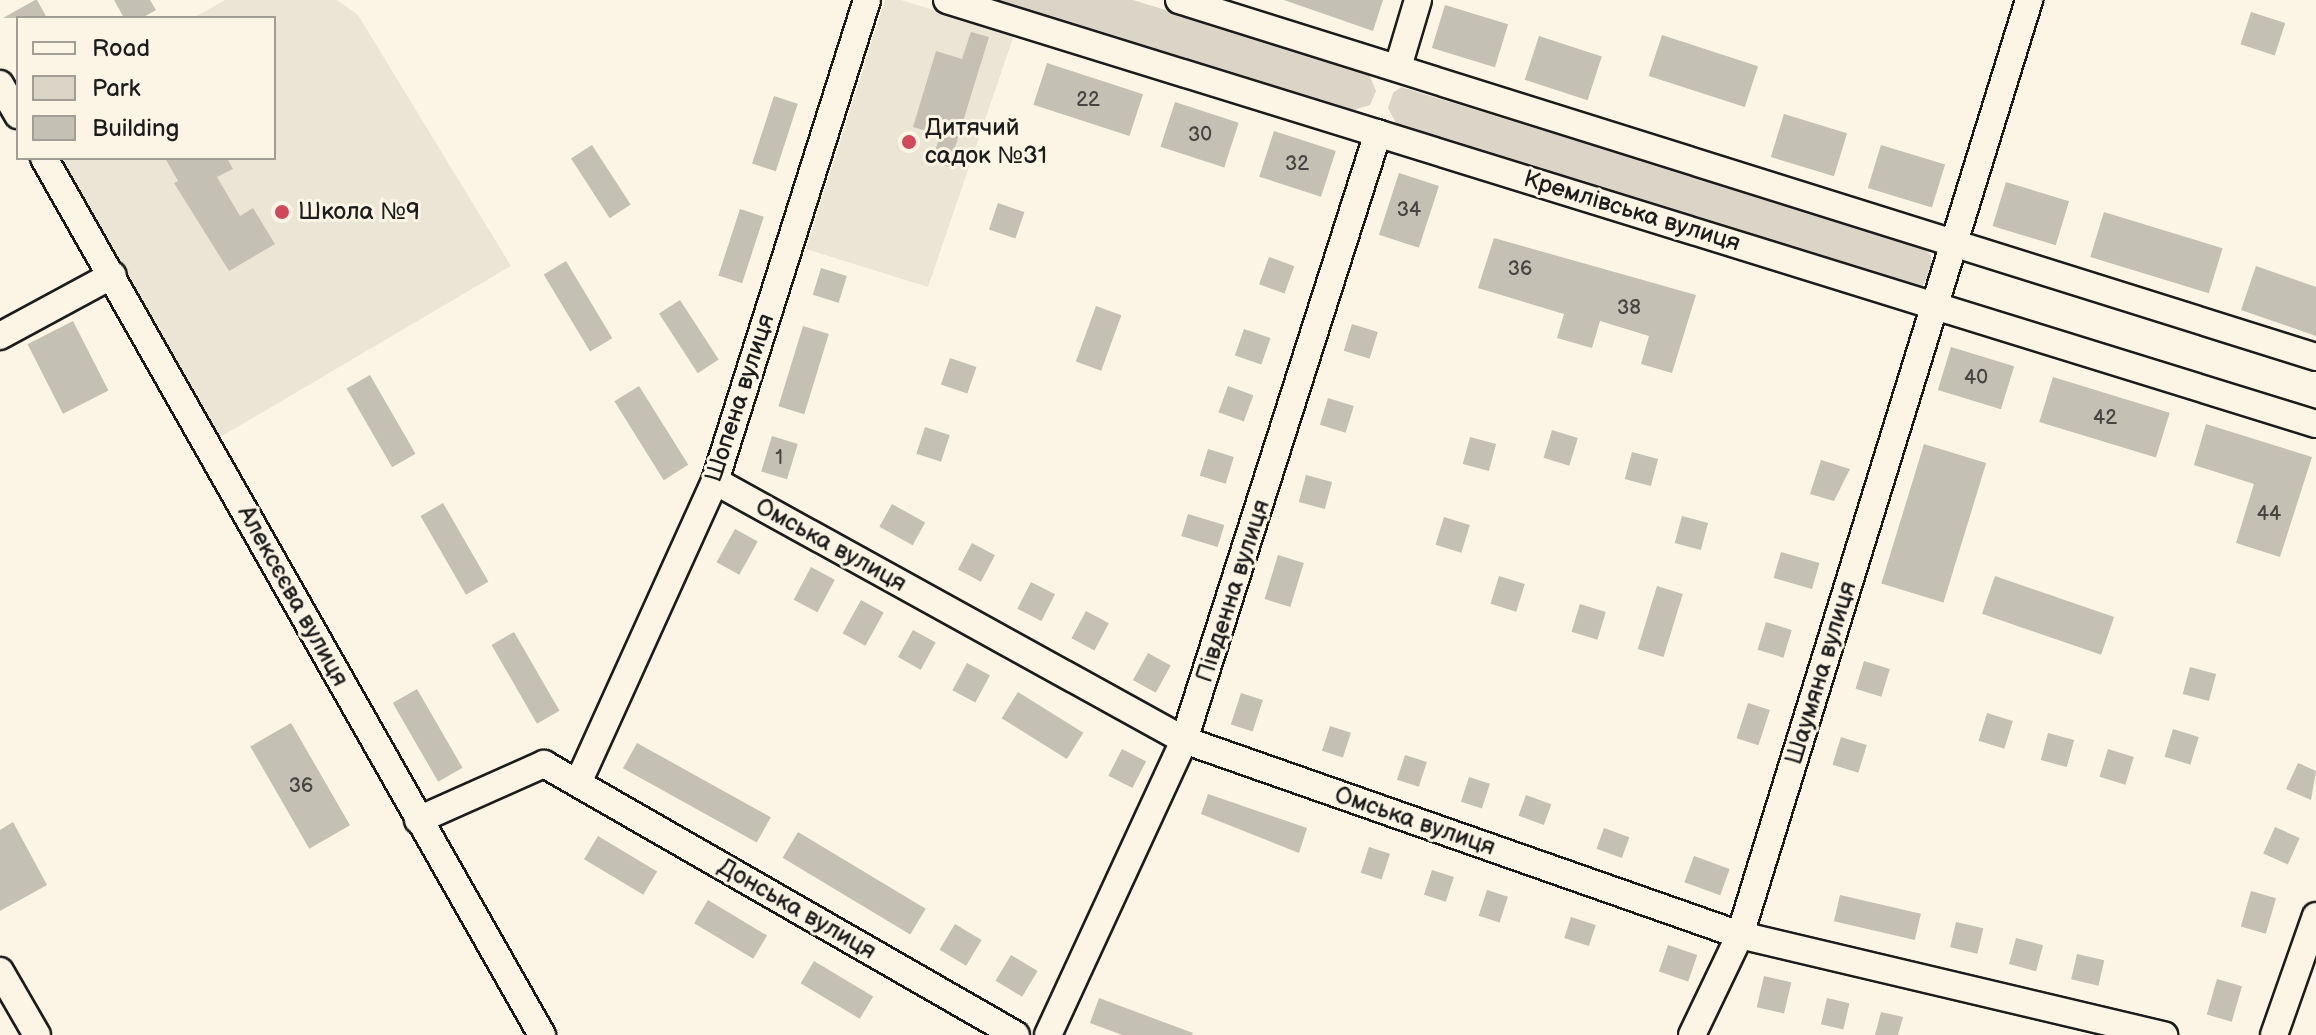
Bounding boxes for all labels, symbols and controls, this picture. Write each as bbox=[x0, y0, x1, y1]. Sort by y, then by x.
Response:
legend bbox=[16, 16, 276, 160]
text: Road bbox=[92, 34, 150, 63]
text: Park bbox=[92, 74, 140, 103]
house number: 22 bbox=[1076, 88, 1100, 112]
text: Building bbox=[92, 114, 179, 143]
place label: Дитячий садок №31 bbox=[925, 114, 1047, 170]
house number: 30 bbox=[1188, 123, 1212, 147]
marker: Дитячий садок №31 bbox=[900, 133, 918, 151]
house number: 32 bbox=[1285, 152, 1309, 176]
street label: Кремлівська вулиця bbox=[1520, 164, 1744, 258]
place label: Школа №9 bbox=[298, 198, 420, 226]
house number: 34 bbox=[1397, 198, 1421, 222]
marker: Школа №9 bbox=[273, 203, 291, 221]
house number: 36 bbox=[1508, 257, 1532, 281]
house number: 38 bbox=[1617, 296, 1641, 320]
street label: Шопена вулиця bbox=[699, 310, 781, 486]
house number: 40 bbox=[1964, 366, 1988, 390]
house number: 42 bbox=[2093, 406, 2117, 430]
house number: 1 bbox=[775, 446, 783, 470]
street label: Омська вулиця bbox=[751, 492, 911, 598]
street label: Південна вулиця bbox=[1190, 496, 1276, 686]
street label: Алексєєва вулиця bbox=[231, 501, 355, 691]
house number: 44 bbox=[2257, 502, 2281, 526]
street label: Шаумяна вулиця bbox=[1779, 578, 1863, 768]
house number: 36 bbox=[289, 774, 313, 798]
street label: Омська вулиця bbox=[1331, 780, 1499, 862]
street label: Донська вулиця bbox=[713, 852, 881, 966]

